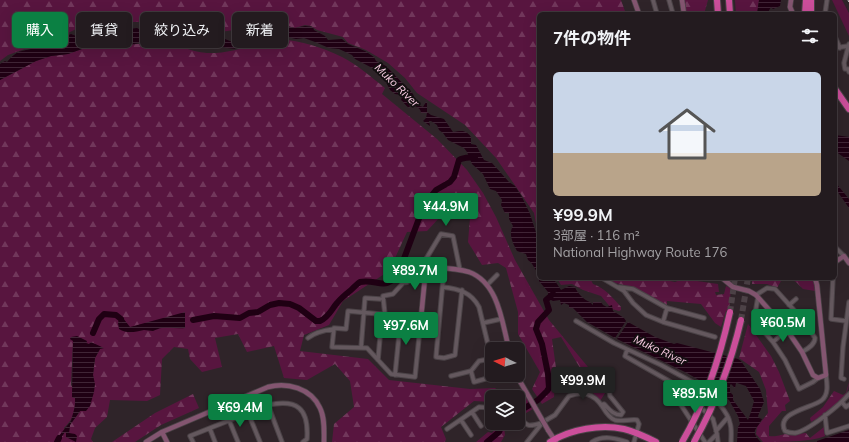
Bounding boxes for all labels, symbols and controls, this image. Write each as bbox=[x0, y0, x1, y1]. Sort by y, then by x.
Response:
chip: 購入 bbox=[12, 12, 68, 48]
chip: 賃貸 bbox=[76, 12, 132, 48]
chip: 絞り込み bbox=[140, 12, 224, 48]
chip: 新着 bbox=[232, 12, 288, 48]
icon: filters bbox=[799, 25, 821, 47]
text: 7件の物件 bbox=[553, 27, 631, 48]
water label: Muko River bbox=[372, 60, 423, 110]
icon: home bbox=[651, 98, 723, 170]
pin: ¥44.9M bbox=[413, 193, 479, 227]
text: ¥44.9M bbox=[423, 198, 469, 214]
text: ¥99.9M bbox=[553, 204, 613, 225]
text: 3部屋 · 116 m² bbox=[553, 227, 640, 243]
text: National Highway Route 176 bbox=[553, 244, 727, 260]
pin: ¥89.7M bbox=[382, 257, 448, 291]
text: ¥89.7M bbox=[392, 262, 438, 278]
pin: ¥60.5M bbox=[750, 309, 816, 343]
pin: ¥97.6M bbox=[373, 312, 439, 346]
text: ¥60.5M bbox=[760, 314, 806, 330]
text: ¥97.6M bbox=[383, 317, 429, 333]
water label: Muko River bbox=[631, 332, 689, 369]
north arrow bbox=[485, 342, 525, 382]
map controls bbox=[485, 342, 525, 430]
pin: ¥99.9M bbox=[550, 367, 616, 401]
text: ¥99.9M bbox=[560, 372, 606, 388]
pin: ¥89.5M bbox=[662, 380, 728, 414]
text: ¥89.5M bbox=[672, 385, 718, 401]
button: layers bbox=[485, 390, 525, 430]
pin: ¥69.4M bbox=[207, 394, 273, 428]
text: ¥69.4M bbox=[217, 399, 263, 415]

